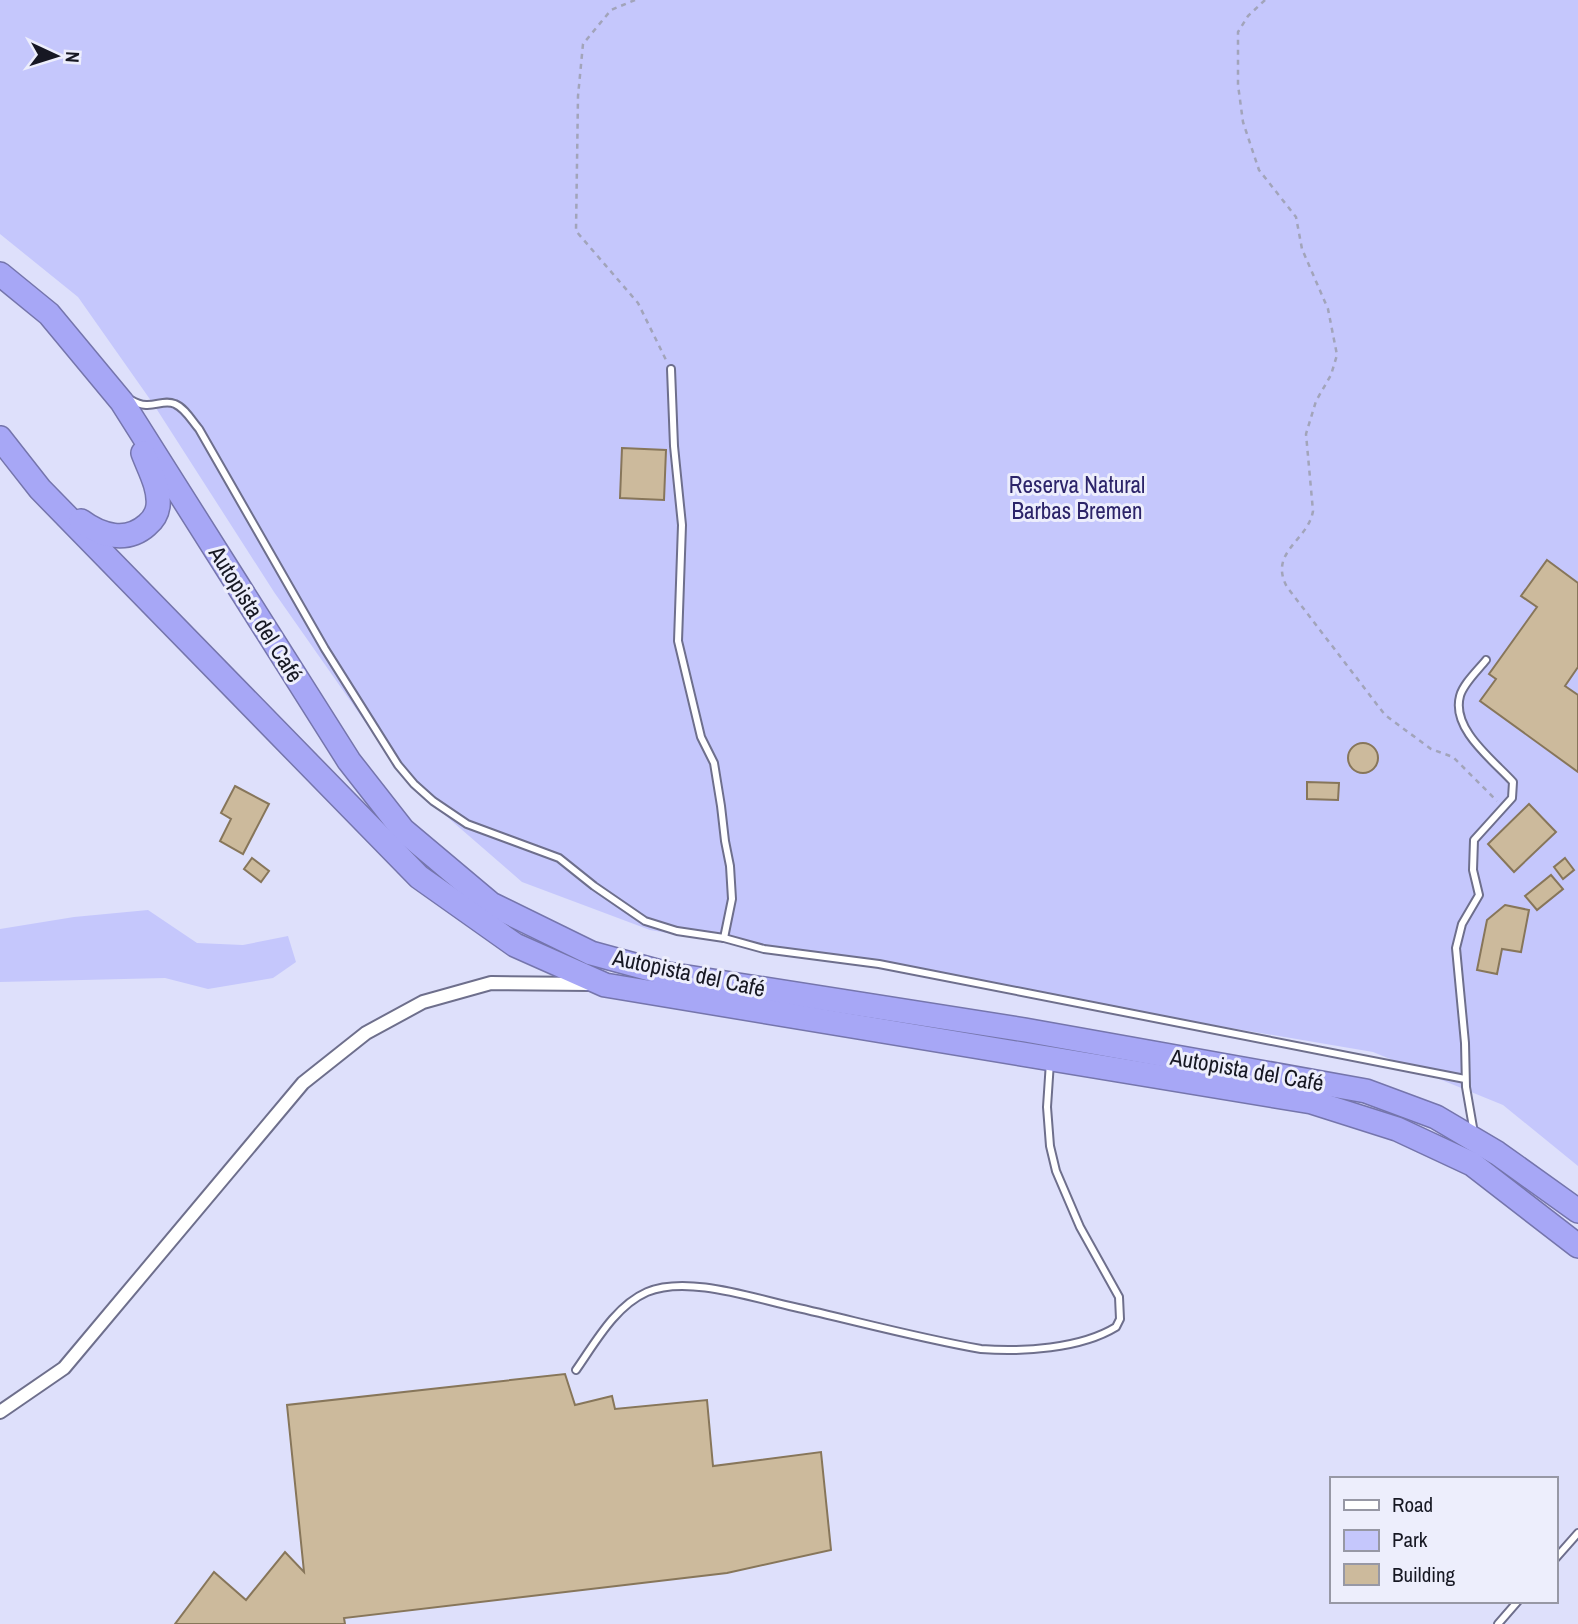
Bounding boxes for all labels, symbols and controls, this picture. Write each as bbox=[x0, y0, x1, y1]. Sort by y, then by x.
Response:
north arrow bbox=[21, 21, 91, 91]
text: N bbox=[60, 51, 86, 64]
park label: Reserva Natural Barbas Bremen bbox=[1009, 469, 1145, 526]
street label: Autopista del Café bbox=[202, 539, 311, 688]
street label: Autopista del Café bbox=[609, 941, 768, 1004]
street label: Autopista del Café bbox=[1167, 1041, 1326, 1098]
legend bbox=[1330, 1477, 1557, 1603]
text: Road bbox=[1392, 1490, 1433, 1519]
text: Park bbox=[1392, 1525, 1428, 1554]
text: Building bbox=[1392, 1560, 1456, 1589]

